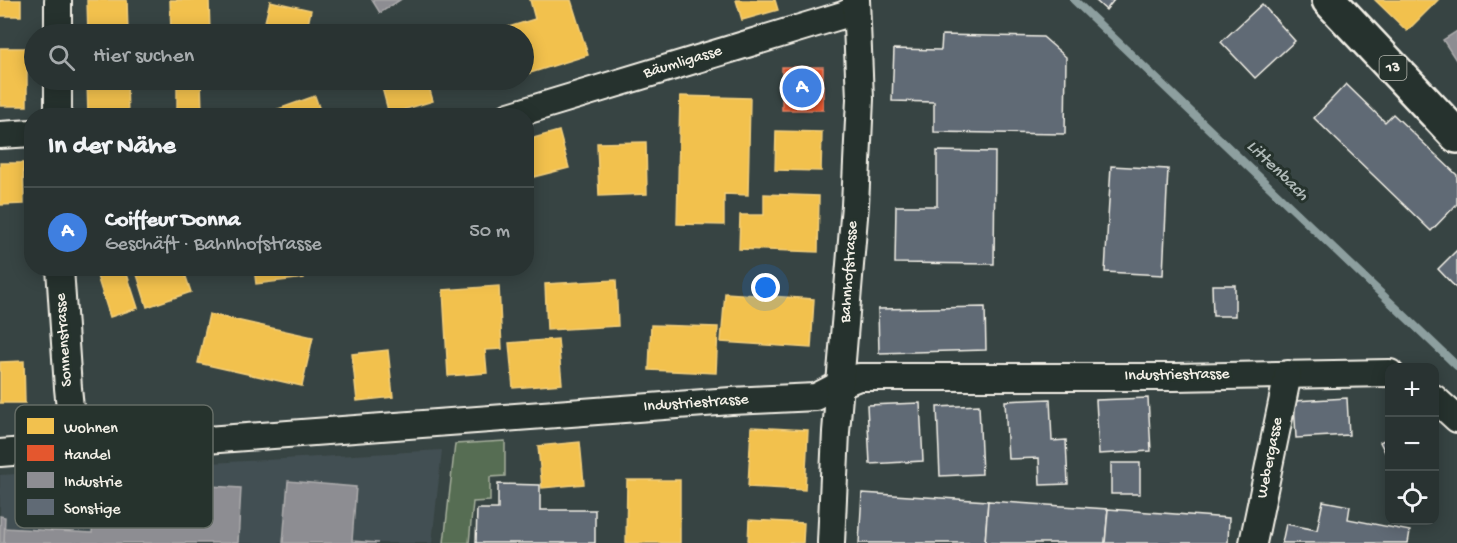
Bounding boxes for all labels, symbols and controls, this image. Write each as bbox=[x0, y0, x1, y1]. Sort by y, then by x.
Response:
search box bbox=[24, 24, 534, 90]
icon: search bbox=[45, 41, 78, 74]
street label: Bäumligasse bbox=[641, 42, 725, 84]
text: Hier suchen bbox=[93, 44, 194, 70]
road number: 13 bbox=[1380, 56, 1406, 80]
pin: A bbox=[782, 66, 822, 110]
text: In der Nähe bbox=[48, 132, 176, 163]
water label: Littenbach bbox=[1242, 136, 1313, 206]
text: Coiffeur Donna bbox=[105, 208, 240, 234]
street label: Bahnhofstrasse bbox=[837, 220, 863, 325]
text: A bbox=[62, 221, 73, 244]
text: 50 m bbox=[469, 221, 510, 244]
text: Geschäft · Bahnhofstrasse bbox=[105, 234, 322, 257]
your location bbox=[751, 273, 780, 302]
street label: Sonnenstrasse bbox=[52, 292, 78, 387]
map controls bbox=[1385, 363, 1439, 525]
button: + bbox=[1385, 363, 1439, 417]
street label: Industriestrasse bbox=[1124, 366, 1230, 386]
street label: Industriestrasse bbox=[643, 391, 750, 417]
legend bbox=[15, 405, 213, 528]
street label: Webergasse bbox=[1254, 415, 1288, 500]
button: − bbox=[1385, 417, 1439, 471]
text: Wohnen bbox=[64, 420, 118, 439]
text: Handel bbox=[64, 447, 111, 466]
button: locate bbox=[1385, 471, 1439, 525]
text: Industrie bbox=[64, 474, 123, 493]
text: Sonstige bbox=[64, 501, 121, 520]

